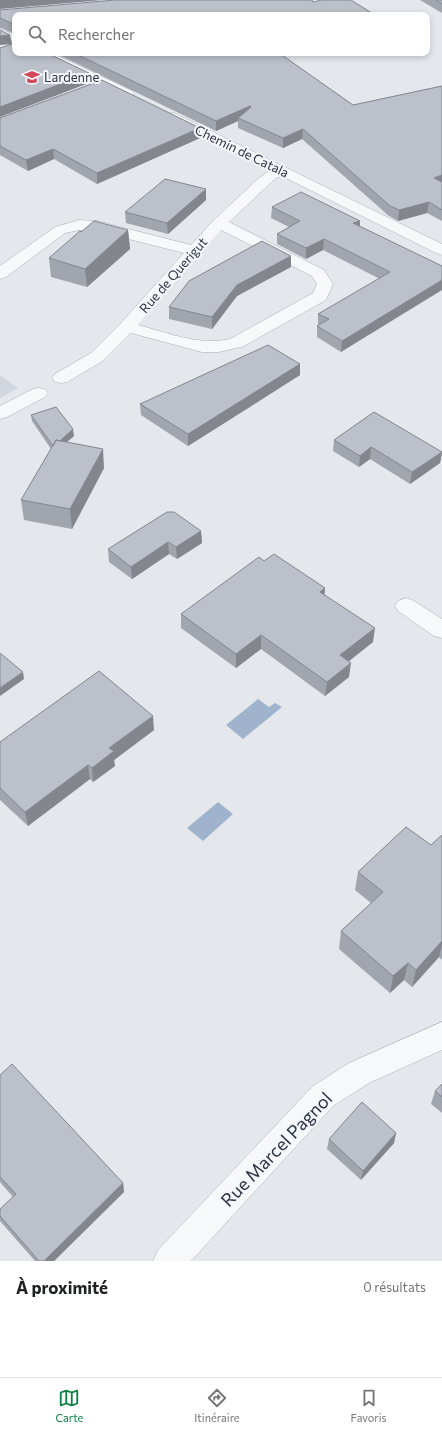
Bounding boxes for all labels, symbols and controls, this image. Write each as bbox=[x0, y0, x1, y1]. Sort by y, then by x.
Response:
search box bbox=[12, 12, 430, 56]
icon: search bbox=[26, 23, 48, 45]
text: Rechercher bbox=[58, 25, 135, 43]
school or university icon: Lardenne bbox=[23, 68, 41, 86]
place label: Lardenne bbox=[44, 69, 99, 85]
street label: Chemin de Catala bbox=[192, 121, 292, 181]
street label: Rue de Querigut bbox=[136, 234, 210, 316]
street label: Rue Marcel Pagnol bbox=[216, 1087, 336, 1211]
text: À proximité bbox=[16, 1277, 108, 1298]
text: 0 résultats bbox=[363, 1279, 426, 1295]
tab: Carte bbox=[55, 1387, 83, 1424]
tab: Itinéraire bbox=[194, 1387, 240, 1424]
tab: Favoris bbox=[351, 1387, 387, 1424]

